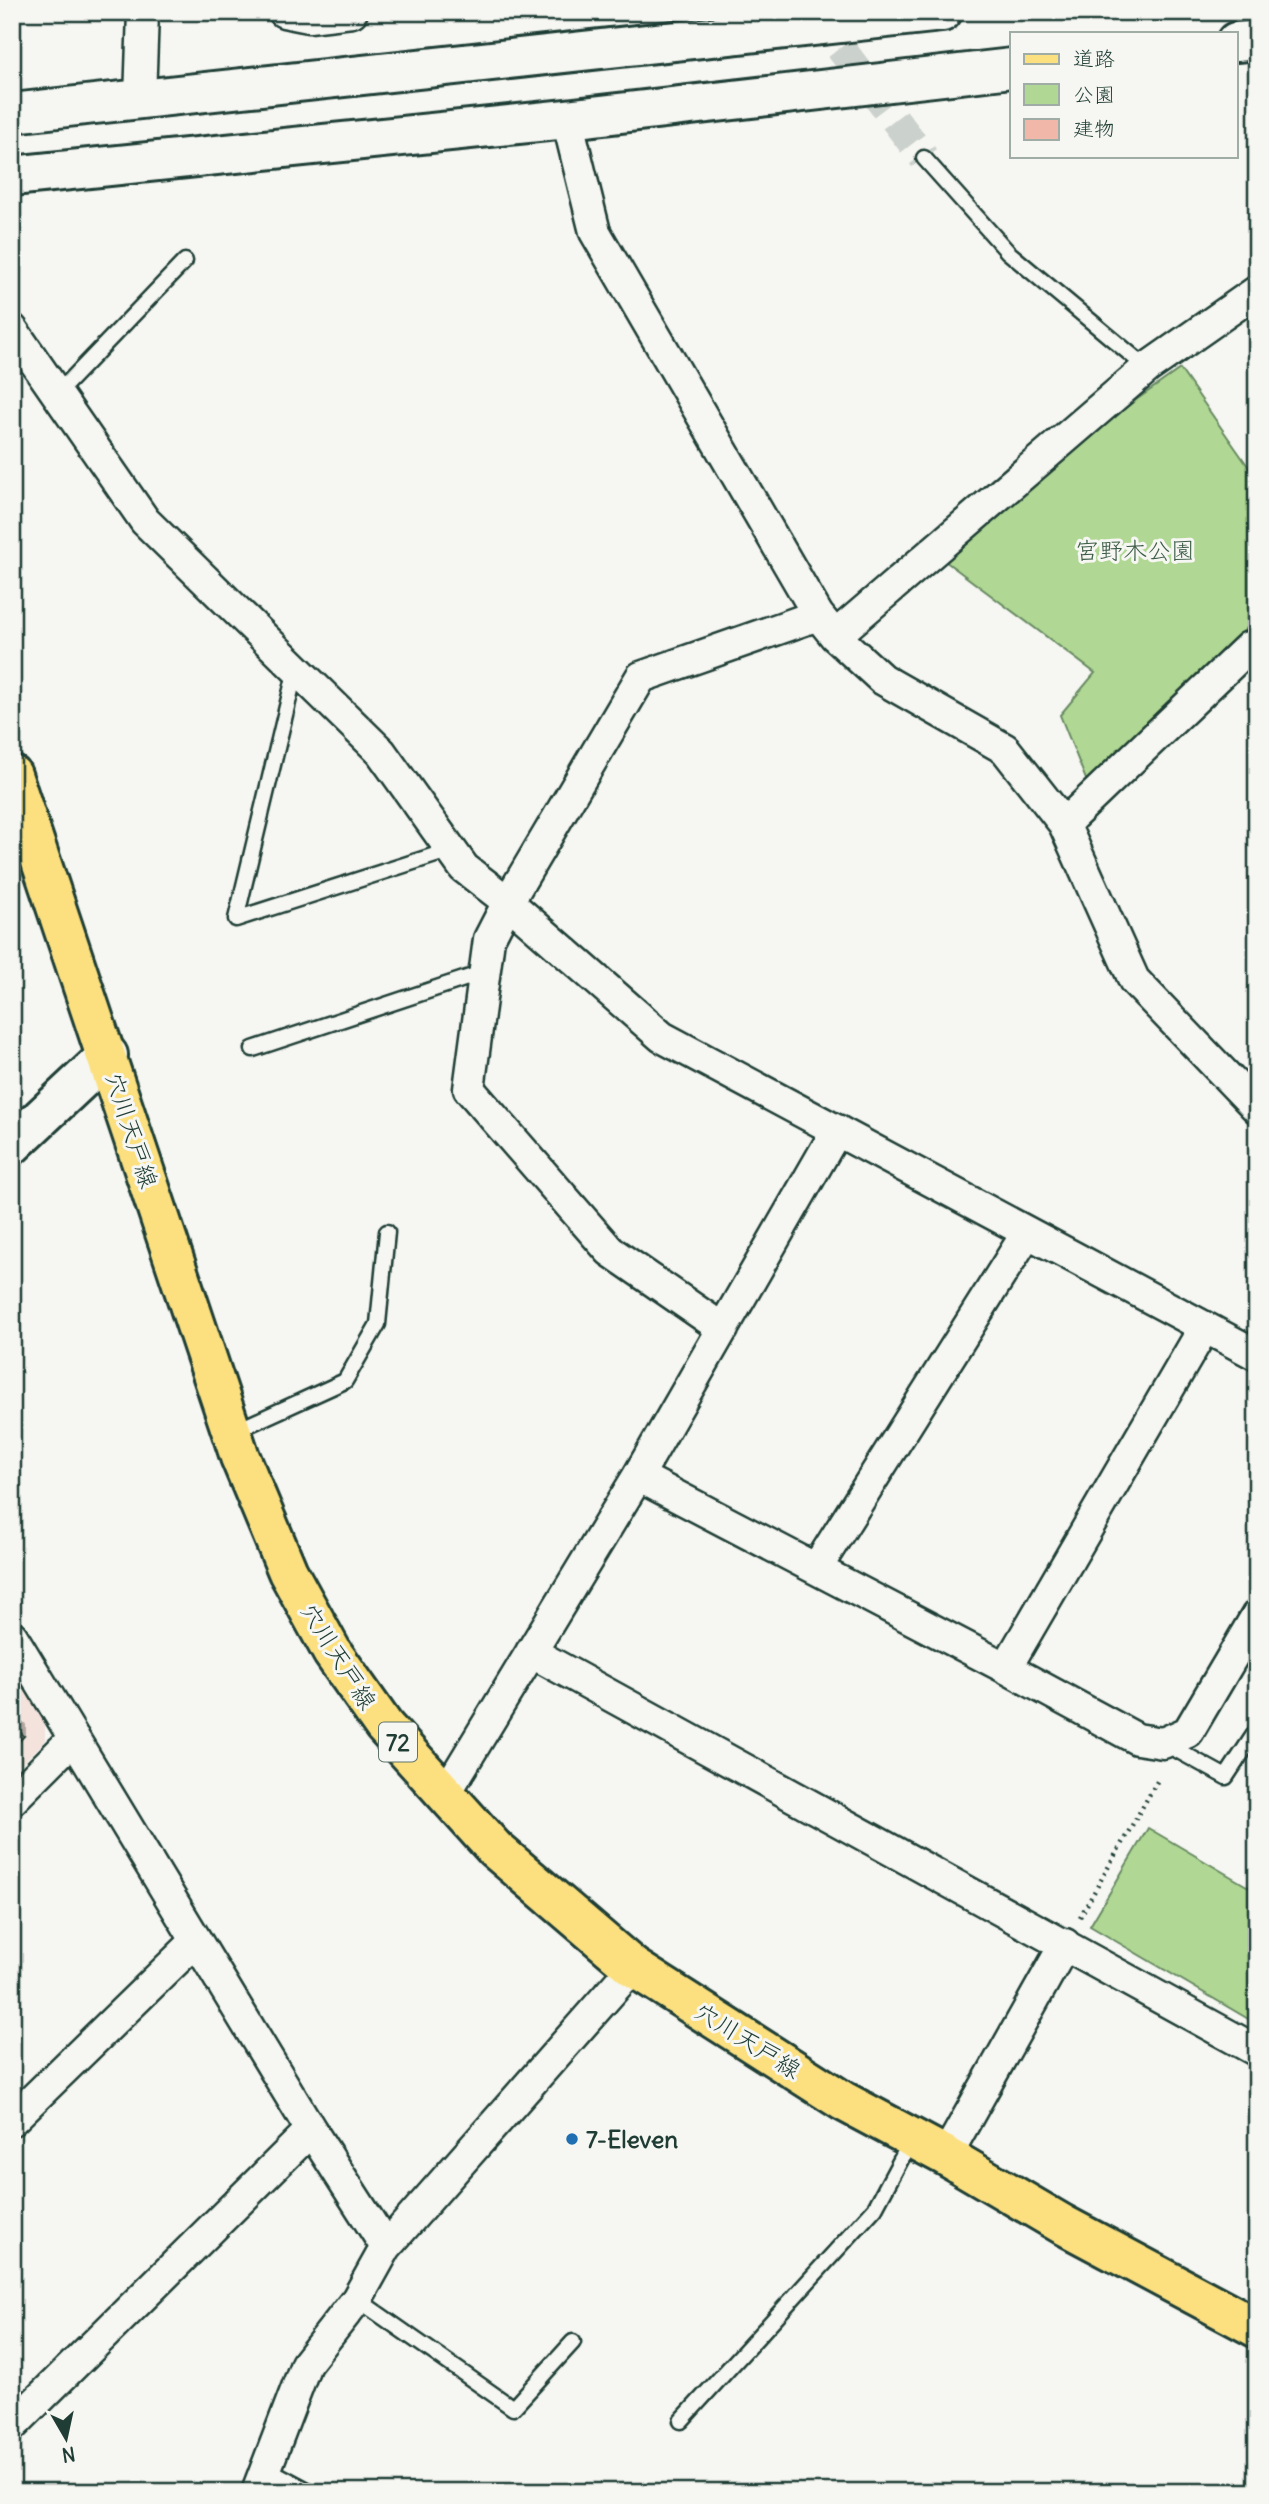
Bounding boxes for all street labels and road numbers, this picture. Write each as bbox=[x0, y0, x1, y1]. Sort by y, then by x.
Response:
street label: 穴川天戸線 bbox=[99, 1068, 165, 1192]
street label: 穴川天戸線 bbox=[294, 1597, 384, 1715]
road number: 72 bbox=[379, 1722, 417, 1762]
street label: 穴川天戸線 bbox=[689, 1995, 807, 2085]

